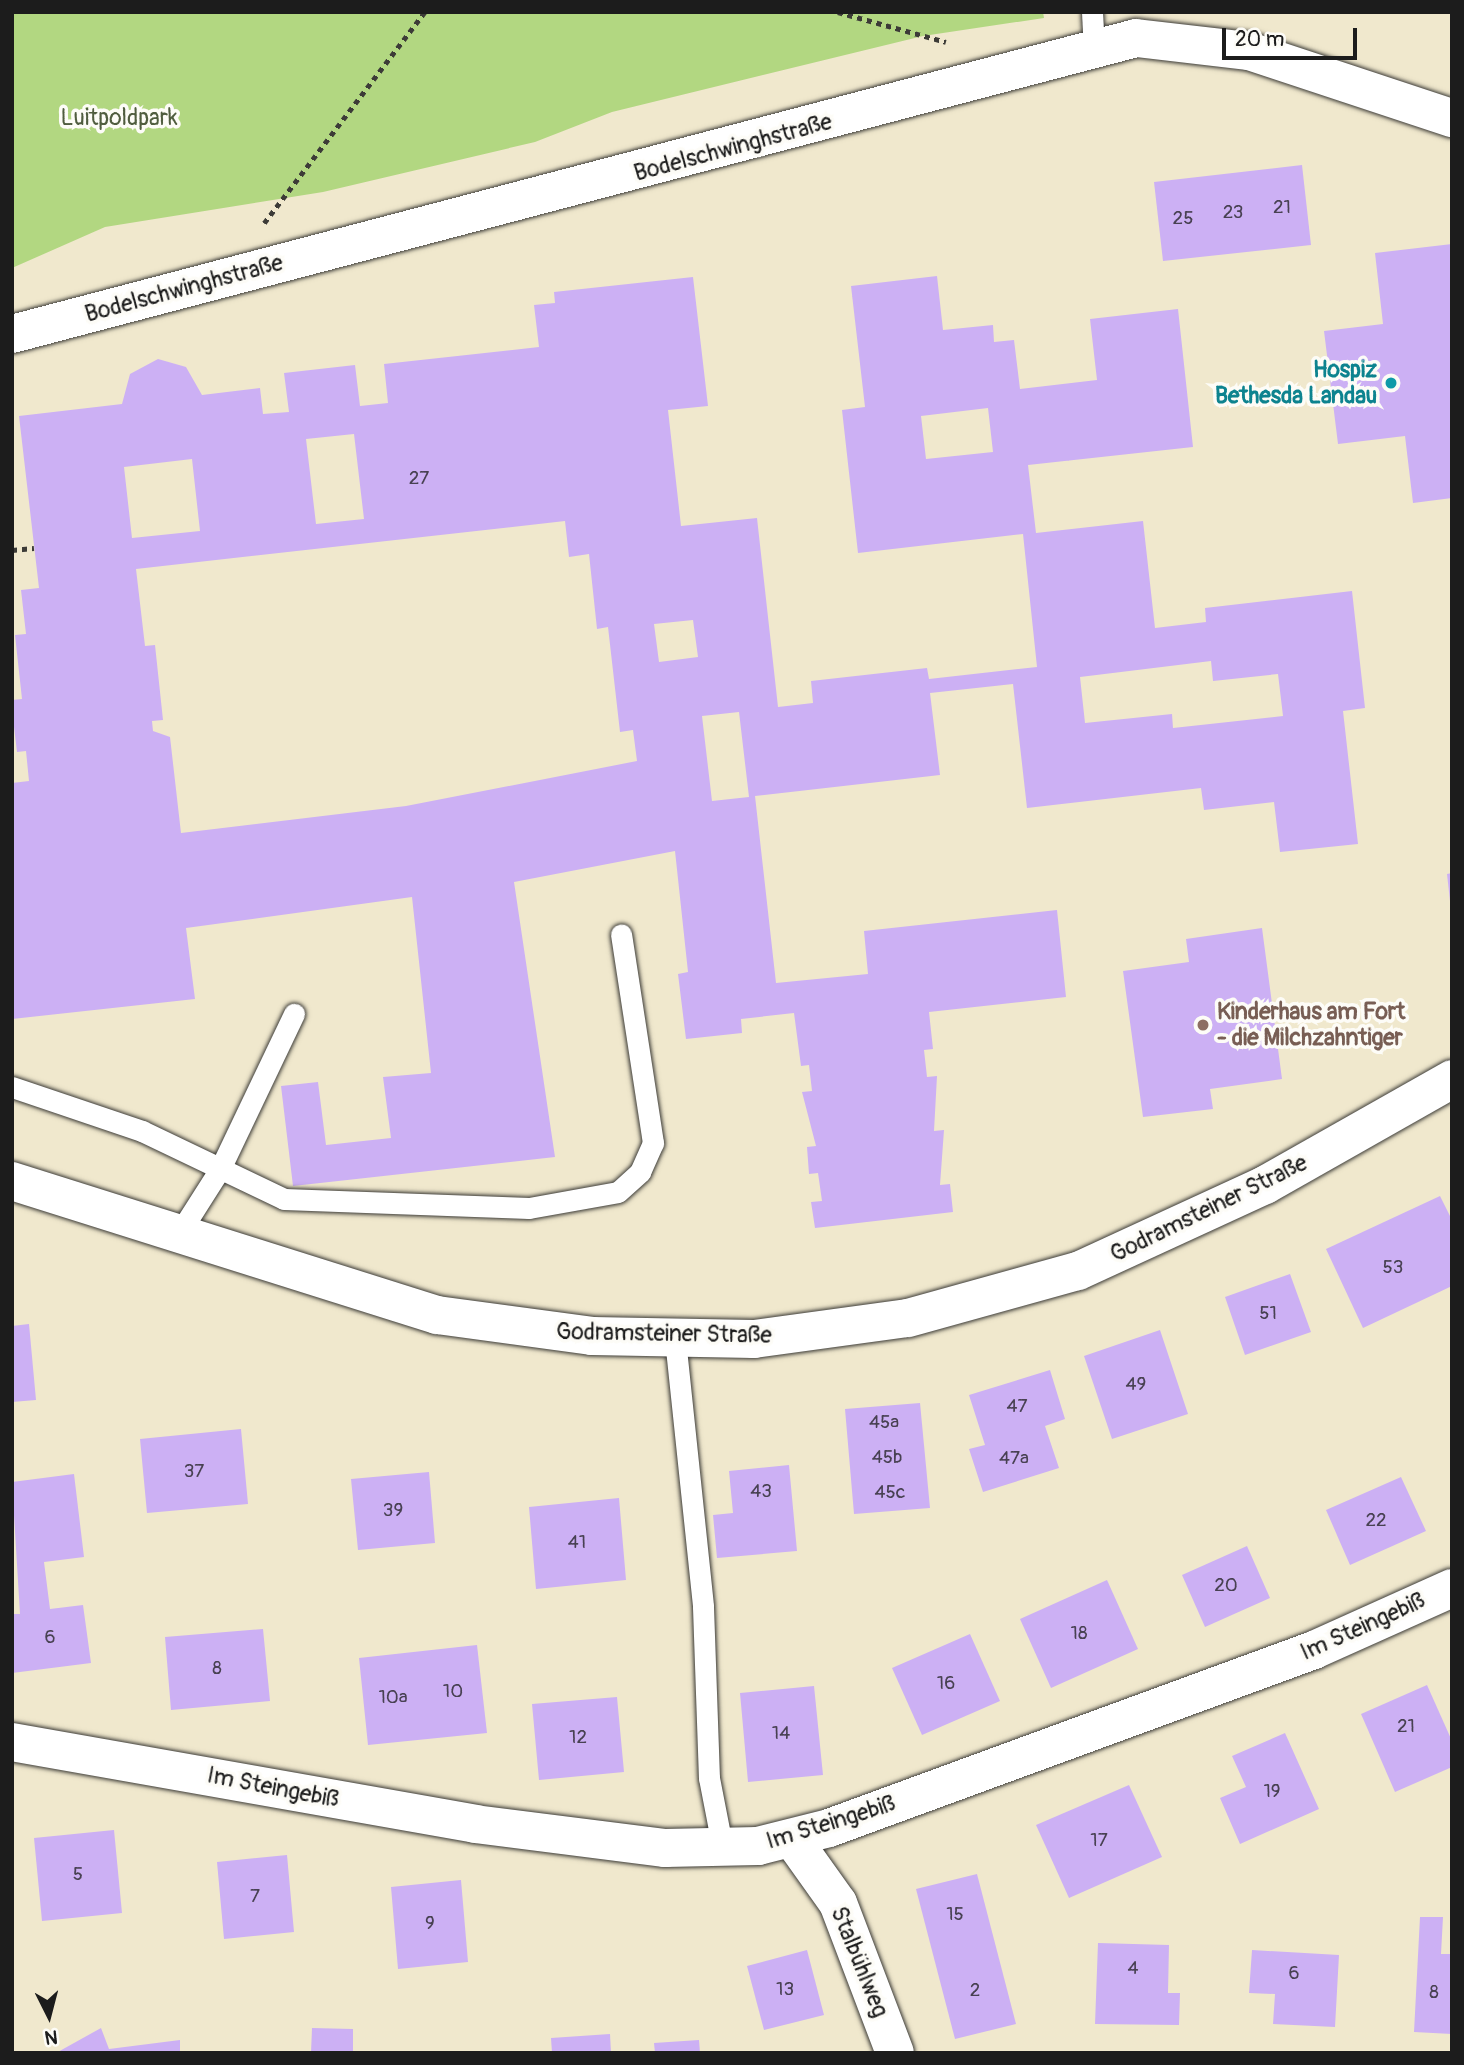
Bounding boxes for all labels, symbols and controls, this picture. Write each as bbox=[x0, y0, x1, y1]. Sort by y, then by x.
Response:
scale bar bbox=[1226, 14, 1361, 58]
text: 20 m bbox=[1235, 26, 1284, 53]
park label: Luitpoldpark bbox=[60, 104, 178, 132]
street label: Bodelschwinghstraße bbox=[631, 108, 835, 188]
house number: 21 bbox=[1273, 197, 1291, 219]
house number: 23 bbox=[1223, 202, 1243, 224]
house number: 25 bbox=[1173, 208, 1193, 230]
street label: Bodelschwinghstraße bbox=[82, 249, 286, 329]
place label: Hospiz Bethesda Landau bbox=[1215, 356, 1377, 410]
marker: Hospiz Bethesda Landau bbox=[1383, 375, 1399, 391]
house number: 27 bbox=[409, 468, 429, 490]
place label: Kinderhaus am Fort - die Milchzahntiger bbox=[1217, 998, 1405, 1052]
marker: Kinderhaus am Fort - die Milchzahntiger bbox=[1195, 1017, 1211, 1033]
street label: Godramsteiner Straße bbox=[1106, 1149, 1312, 1269]
house number: 53 bbox=[1383, 1257, 1403, 1279]
house number: 51 bbox=[1259, 1303, 1277, 1325]
street label: Godramsteiner Straße bbox=[556, 1318, 772, 1350]
house number: 49 bbox=[1126, 1374, 1146, 1396]
house number: 47 bbox=[1006, 1396, 1028, 1418]
house number: 45a bbox=[869, 1412, 899, 1434]
house number: 45b bbox=[872, 1447, 902, 1469]
house number: 47a bbox=[999, 1448, 1029, 1470]
house number: 37 bbox=[184, 1461, 204, 1483]
house number: 43 bbox=[750, 1481, 772, 1503]
house number: 45c bbox=[875, 1482, 905, 1504]
house number: 39 bbox=[383, 1500, 403, 1522]
house number: 22 bbox=[1365, 1510, 1387, 1532]
house number: 41 bbox=[568, 1532, 586, 1554]
house number: 20 bbox=[1214, 1575, 1238, 1597]
street label: Im Steingebiß bbox=[1296, 1587, 1430, 1667]
house number: 18 bbox=[1070, 1623, 1088, 1645]
house number: 6 bbox=[44, 1627, 56, 1649]
house number: 8 bbox=[212, 1658, 222, 1680]
house number: 16 bbox=[937, 1673, 955, 1695]
house number: 10 bbox=[443, 1681, 463, 1703]
house number: 10a bbox=[378, 1687, 408, 1709]
house number: 21 bbox=[1397, 1716, 1415, 1738]
house number: 14 bbox=[772, 1723, 790, 1745]
house number: 12 bbox=[569, 1727, 587, 1749]
street label: Im Steingebiß bbox=[205, 1762, 341, 1814]
house number: 19 bbox=[1263, 1781, 1281, 1803]
street label: Im Steingebiß bbox=[763, 1790, 899, 1856]
house number: 17 bbox=[1090, 1830, 1108, 1852]
house number: 5 bbox=[73, 1864, 83, 1886]
house number: 7 bbox=[250, 1886, 260, 1908]
street label: Stalbühlweg bbox=[824, 1903, 894, 2021]
house number: 15 bbox=[946, 1904, 964, 1926]
house number: 9 bbox=[425, 1913, 435, 1935]
house number: 4 bbox=[1127, 1958, 1139, 1980]
house number: 6 bbox=[1288, 1963, 1300, 1985]
house number: 13 bbox=[776, 1979, 794, 2001]
house number: 2 bbox=[970, 1980, 980, 2002]
north arrow bbox=[14, 1981, 84, 2051]
house number: 8 bbox=[1429, 1982, 1439, 2004]
text: N bbox=[44, 2024, 59, 2049]

